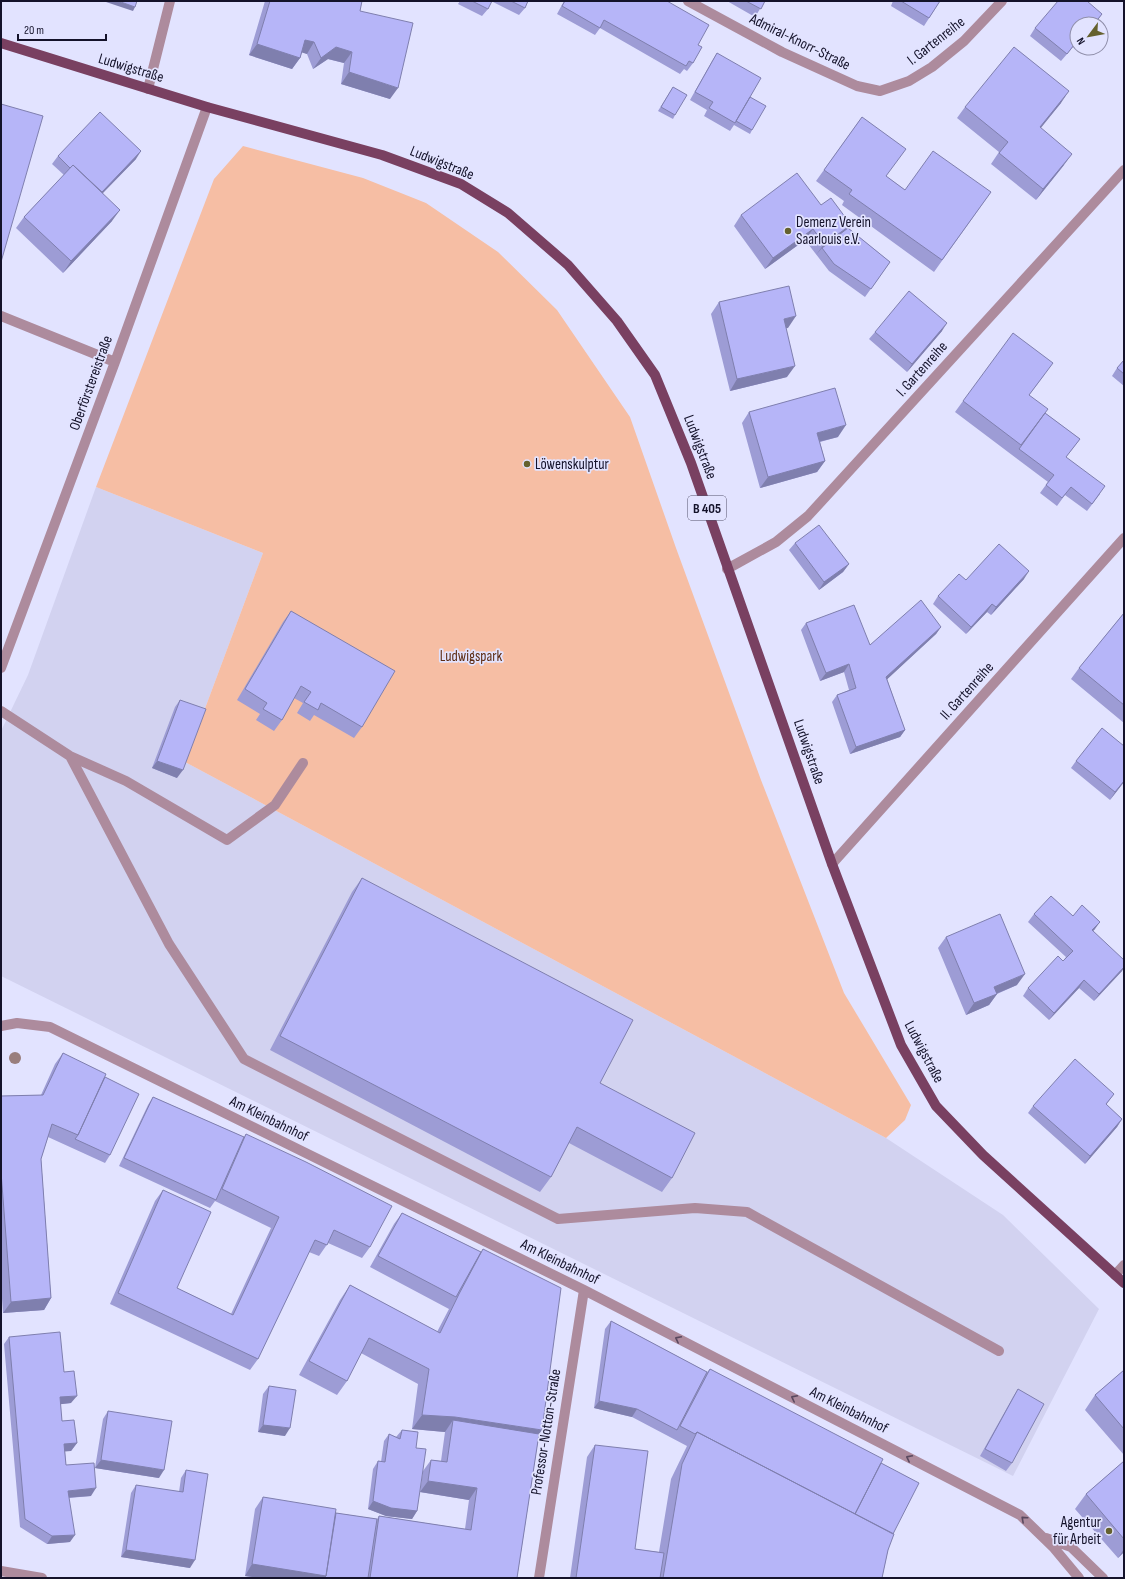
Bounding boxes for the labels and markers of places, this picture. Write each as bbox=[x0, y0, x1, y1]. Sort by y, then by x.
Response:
place label: Demenz Verein Saarlouis e.V. bbox=[796, 213, 871, 249]
marker: Demenz Verein Saarlouis e.V. bbox=[783, 226, 793, 236]
place label: Löwenskulptur bbox=[535, 455, 610, 474]
marker: Löwenskulptur bbox=[522, 459, 532, 469]
place label: Agentur für Arbeit bbox=[1053, 1513, 1102, 1549]
marker: Agentur für Arbeit bbox=[1104, 1526, 1114, 1536]

